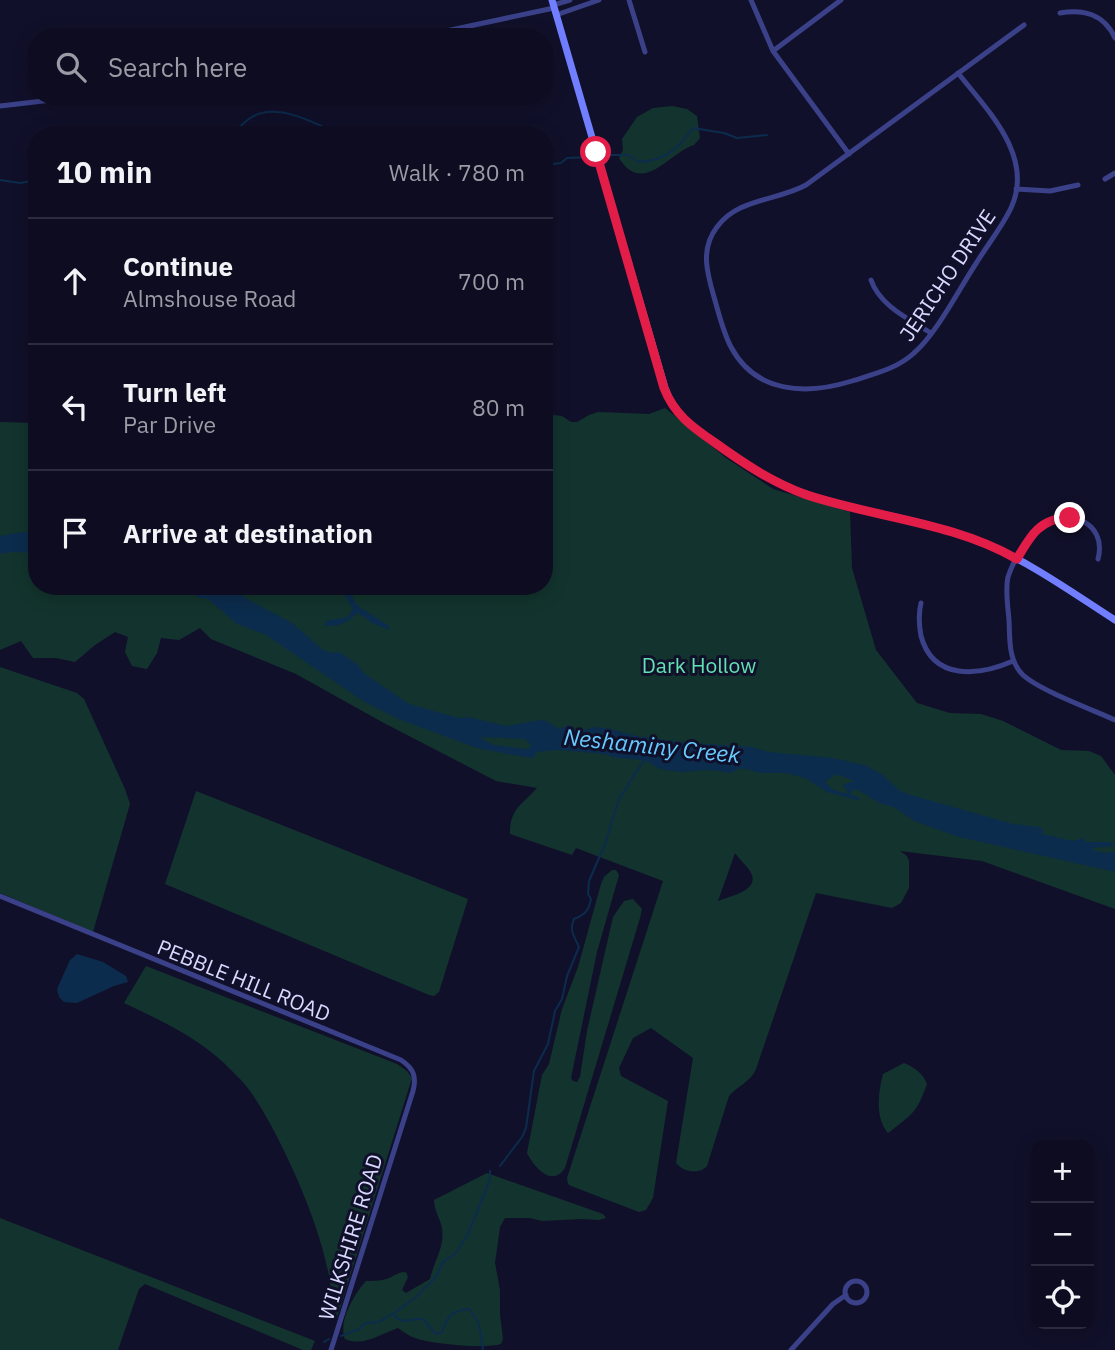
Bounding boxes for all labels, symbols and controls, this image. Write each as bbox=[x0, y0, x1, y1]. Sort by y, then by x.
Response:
search box bbox=[28, 28, 553, 105]
icon: search bbox=[52, 48, 90, 86]
text: Search here bbox=[108, 50, 247, 84]
route start bbox=[580, 136, 611, 167]
text: 10 min bbox=[56, 152, 152, 191]
text: Walk · 780 m bbox=[389, 157, 525, 187]
street label: JERICHO DRIVE bbox=[892, 204, 1002, 346]
text: Continue bbox=[123, 249, 233, 283]
icon: ahead bbox=[56, 262, 94, 300]
text: 700 m bbox=[458, 266, 525, 296]
text: Almshouse Road bbox=[123, 283, 296, 313]
text: Turn left bbox=[123, 375, 226, 409]
icon: left bbox=[56, 388, 94, 426]
text: 80 m bbox=[472, 392, 525, 422]
text: Par Drive bbox=[123, 409, 216, 439]
route end bbox=[1054, 502, 1085, 533]
icon: arrive bbox=[56, 514, 94, 552]
text: Arrive at destination bbox=[123, 516, 373, 550]
park label: Dark Hollow bbox=[642, 651, 756, 679]
water label: Neshaminy Creek bbox=[562, 721, 743, 769]
street label: PEBBLE HILL ROAD bbox=[153, 932, 335, 1028]
map controls bbox=[1031, 1140, 1094, 1329]
button: + bbox=[1031, 1140, 1094, 1203]
street label: WILKSHIRE ROAD bbox=[311, 1151, 389, 1323]
button: − bbox=[1031, 1203, 1094, 1266]
button: locate bbox=[1031, 1266, 1094, 1329]

